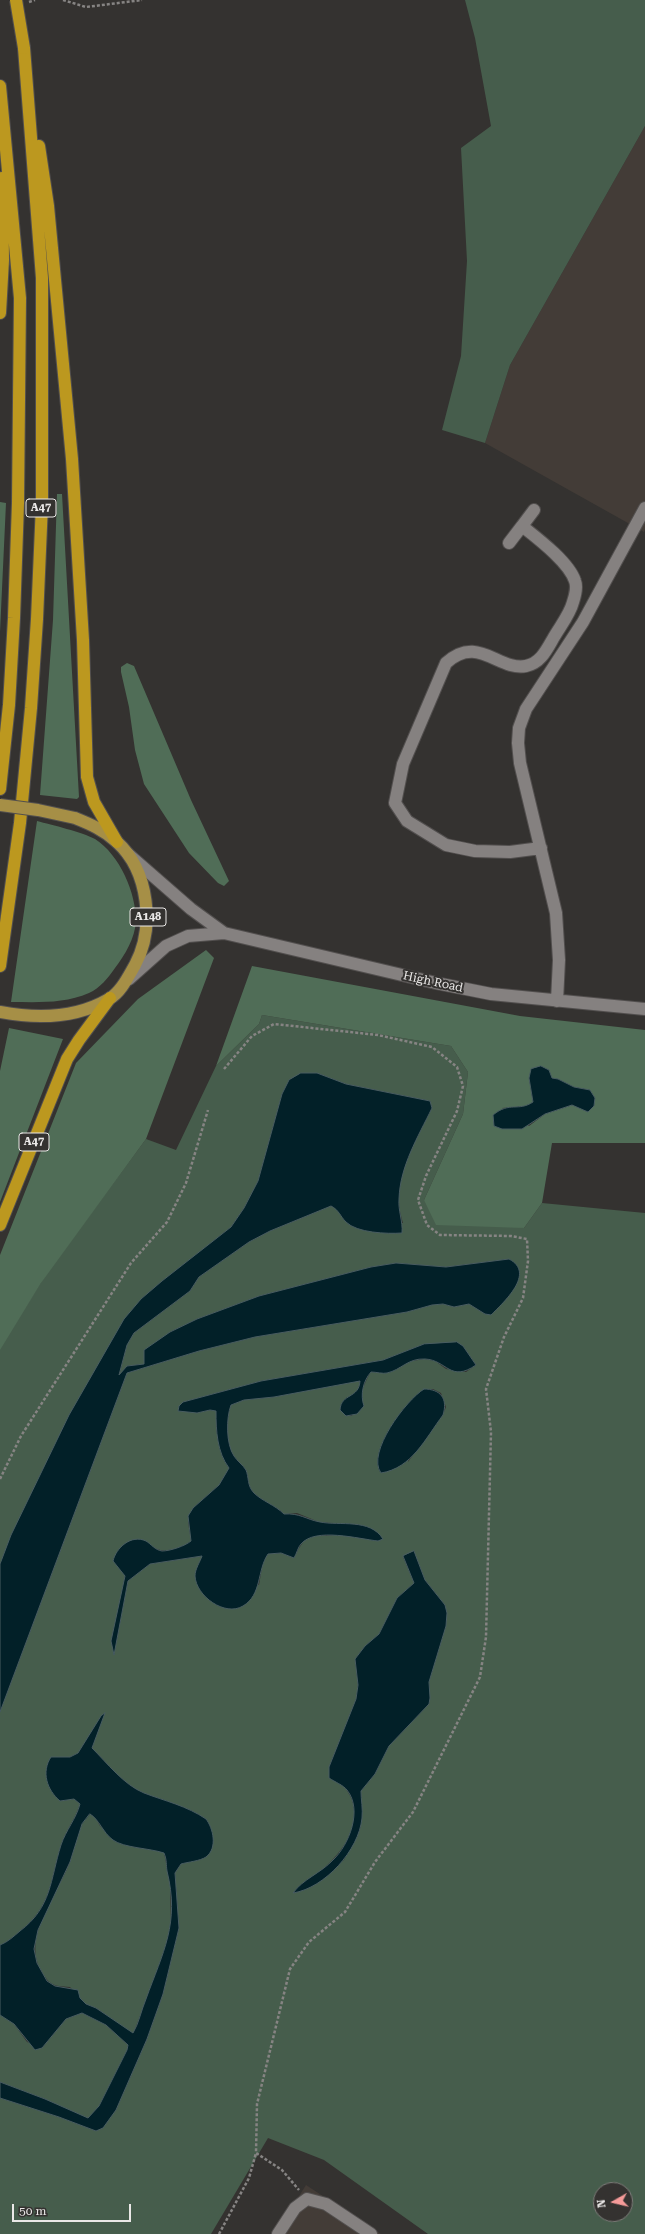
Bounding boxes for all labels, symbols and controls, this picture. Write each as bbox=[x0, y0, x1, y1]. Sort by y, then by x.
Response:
road number: A47 bbox=[26, 499, 56, 517]
road number: A148 bbox=[130, 908, 166, 926]
street label: High Road bbox=[402, 969, 464, 995]
road number: A47 bbox=[19, 1133, 49, 1151]
north arrow bbox=[593, 2182, 633, 2222]
scale bar bbox=[14, 2196, 133, 2222]
text: N bbox=[595, 2199, 609, 2209]
text: 50 m bbox=[19, 2204, 46, 2218]

